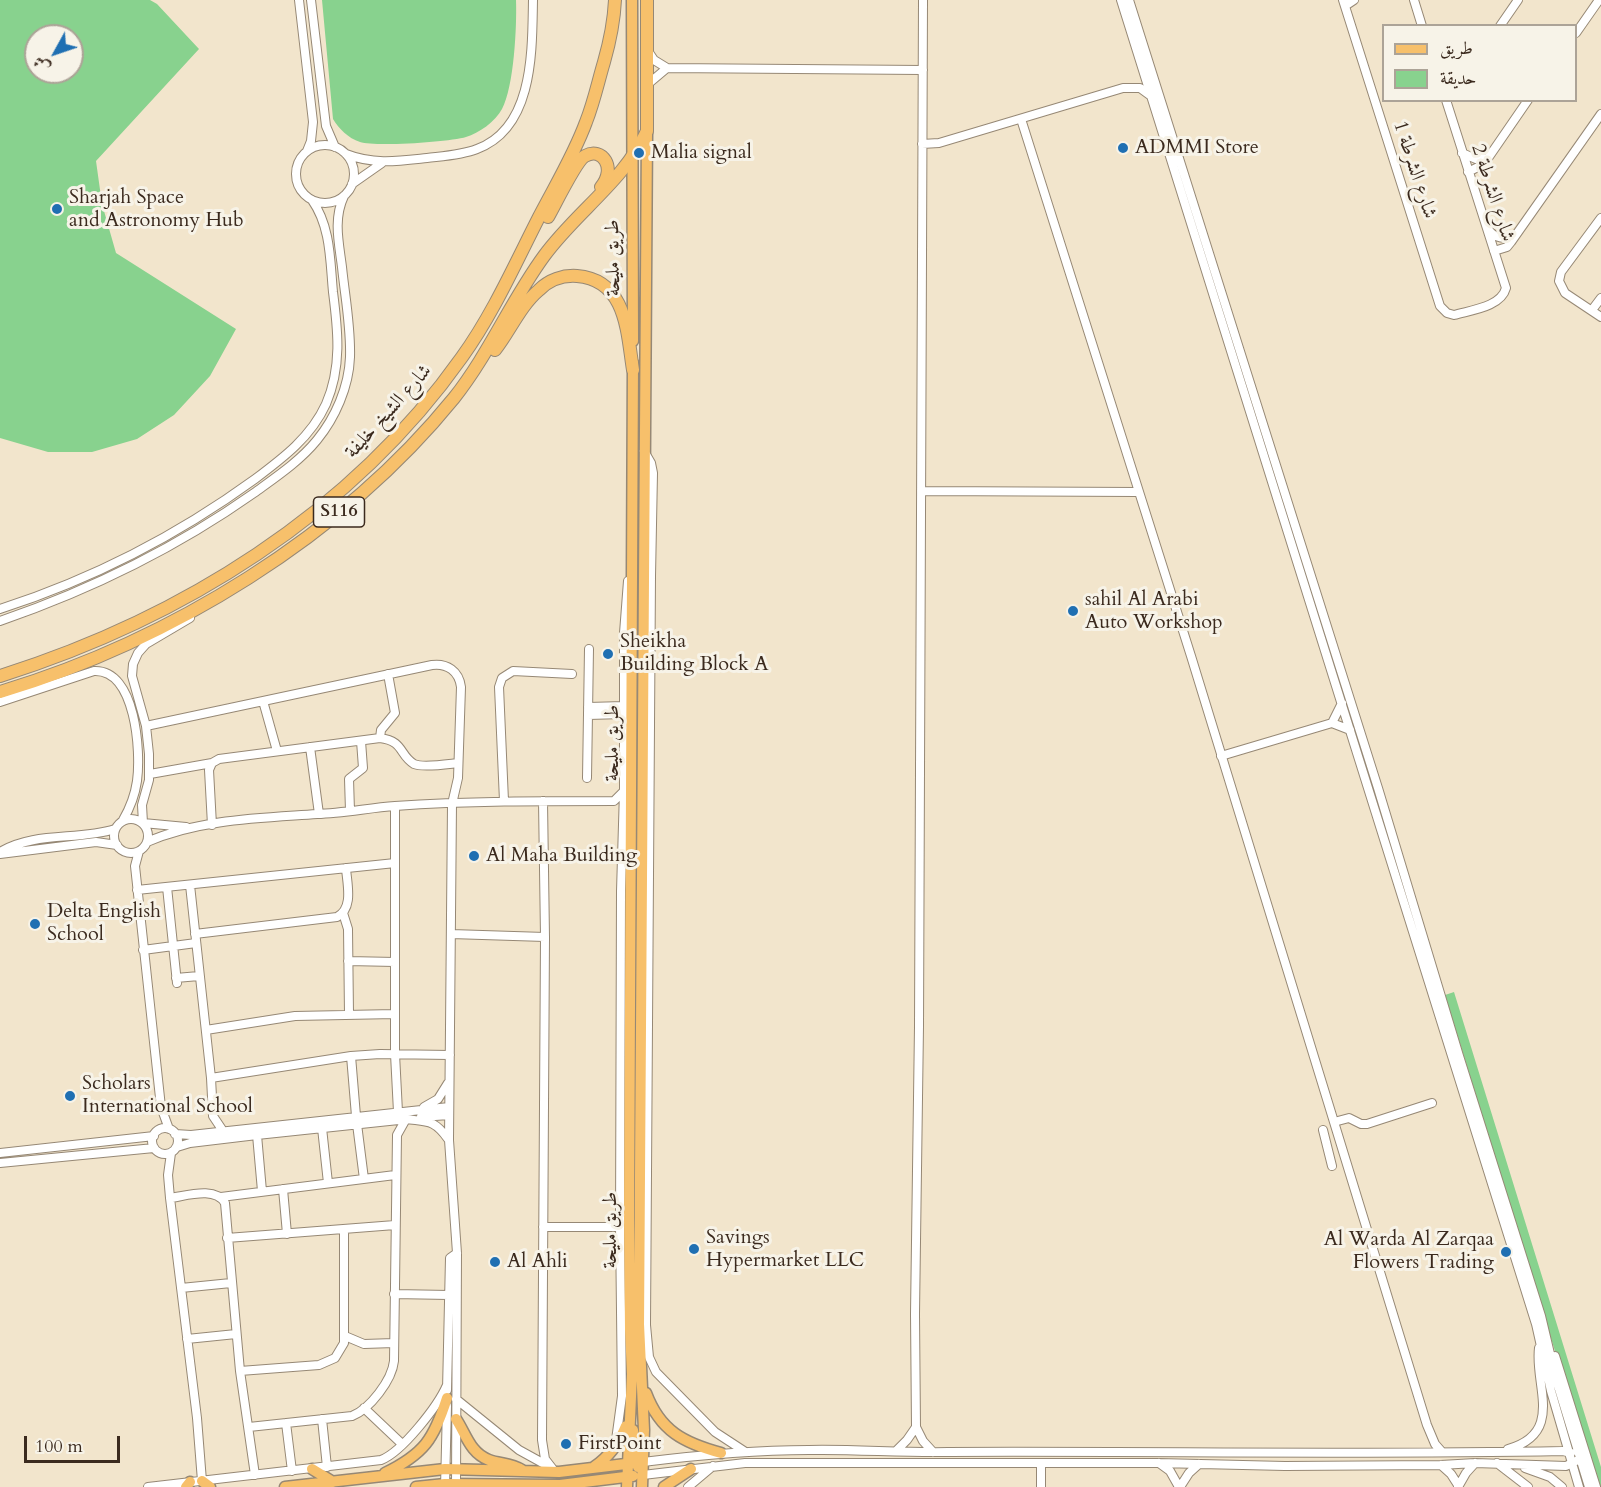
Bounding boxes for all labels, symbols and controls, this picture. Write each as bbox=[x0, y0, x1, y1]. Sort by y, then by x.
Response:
north arrow bbox=[24, 24, 84, 84]
legend bbox=[1382, 24, 1577, 102]
text: طريق bbox=[1440, 36, 1473, 61]
text: ش bbox=[28, 51, 55, 77]
text: حديقة bbox=[1440, 66, 1476, 91]
street label: شارع الشرطة 1 bbox=[1387, 118, 1441, 222]
place label: ADMMI Store bbox=[1135, 136, 1259, 160]
place label: Malia signal bbox=[651, 141, 752, 165]
marker: ADMMI Store bbox=[1116, 141, 1130, 155]
street label: شارع الشرطة 2 bbox=[1465, 141, 1519, 245]
marker: Malia signal bbox=[632, 146, 646, 160]
place label: Sharjah Space and Astronomy Hub bbox=[69, 186, 244, 233]
marker: Sharjah Space and Astronomy Hub bbox=[50, 202, 64, 216]
street label: طريق مليحة bbox=[601, 219, 627, 297]
street label: شارع الشيخ خليفة bbox=[340, 360, 438, 464]
road number: S116 bbox=[314, 497, 364, 527]
place label: sahil Al Arabi Auto Workshop bbox=[1085, 588, 1223, 635]
marker: sahil Al Arabi Auto Workshop bbox=[1066, 604, 1080, 618]
place label: Sheikha Building Block A bbox=[620, 630, 768, 677]
marker: Sheikha Building Block A bbox=[601, 647, 615, 661]
street label: طريق مليحة bbox=[601, 705, 625, 781]
place label: Al Maha Building bbox=[486, 844, 637, 868]
marker: Al Maha Building bbox=[467, 849, 481, 863]
place label: Delta English School bbox=[47, 900, 161, 947]
marker: Delta English School bbox=[28, 917, 42, 931]
place label: Scholars International School bbox=[82, 1072, 253, 1119]
marker: Scholars International School bbox=[63, 1089, 77, 1103]
street label: طريق مليحة bbox=[599, 1192, 623, 1268]
place label: Savings Hypermarket LLC bbox=[706, 1226, 864, 1273]
place label: Al Warda Al Zarqaa Flowers Trading bbox=[1324, 1228, 1494, 1275]
marker: Savings Hypermarket LLC bbox=[687, 1242, 701, 1256]
marker: Al Warda Al Zarqaa Flowers Trading bbox=[1499, 1245, 1513, 1259]
place label: Al Ahli bbox=[507, 1250, 568, 1274]
marker: Al Ahli bbox=[488, 1255, 502, 1269]
scale bar bbox=[27, 1424, 123, 1462]
place label: FirstPoint bbox=[578, 1432, 661, 1456]
text: 100 m bbox=[35, 1434, 83, 1459]
marker: FirstPoint bbox=[559, 1437, 573, 1451]

